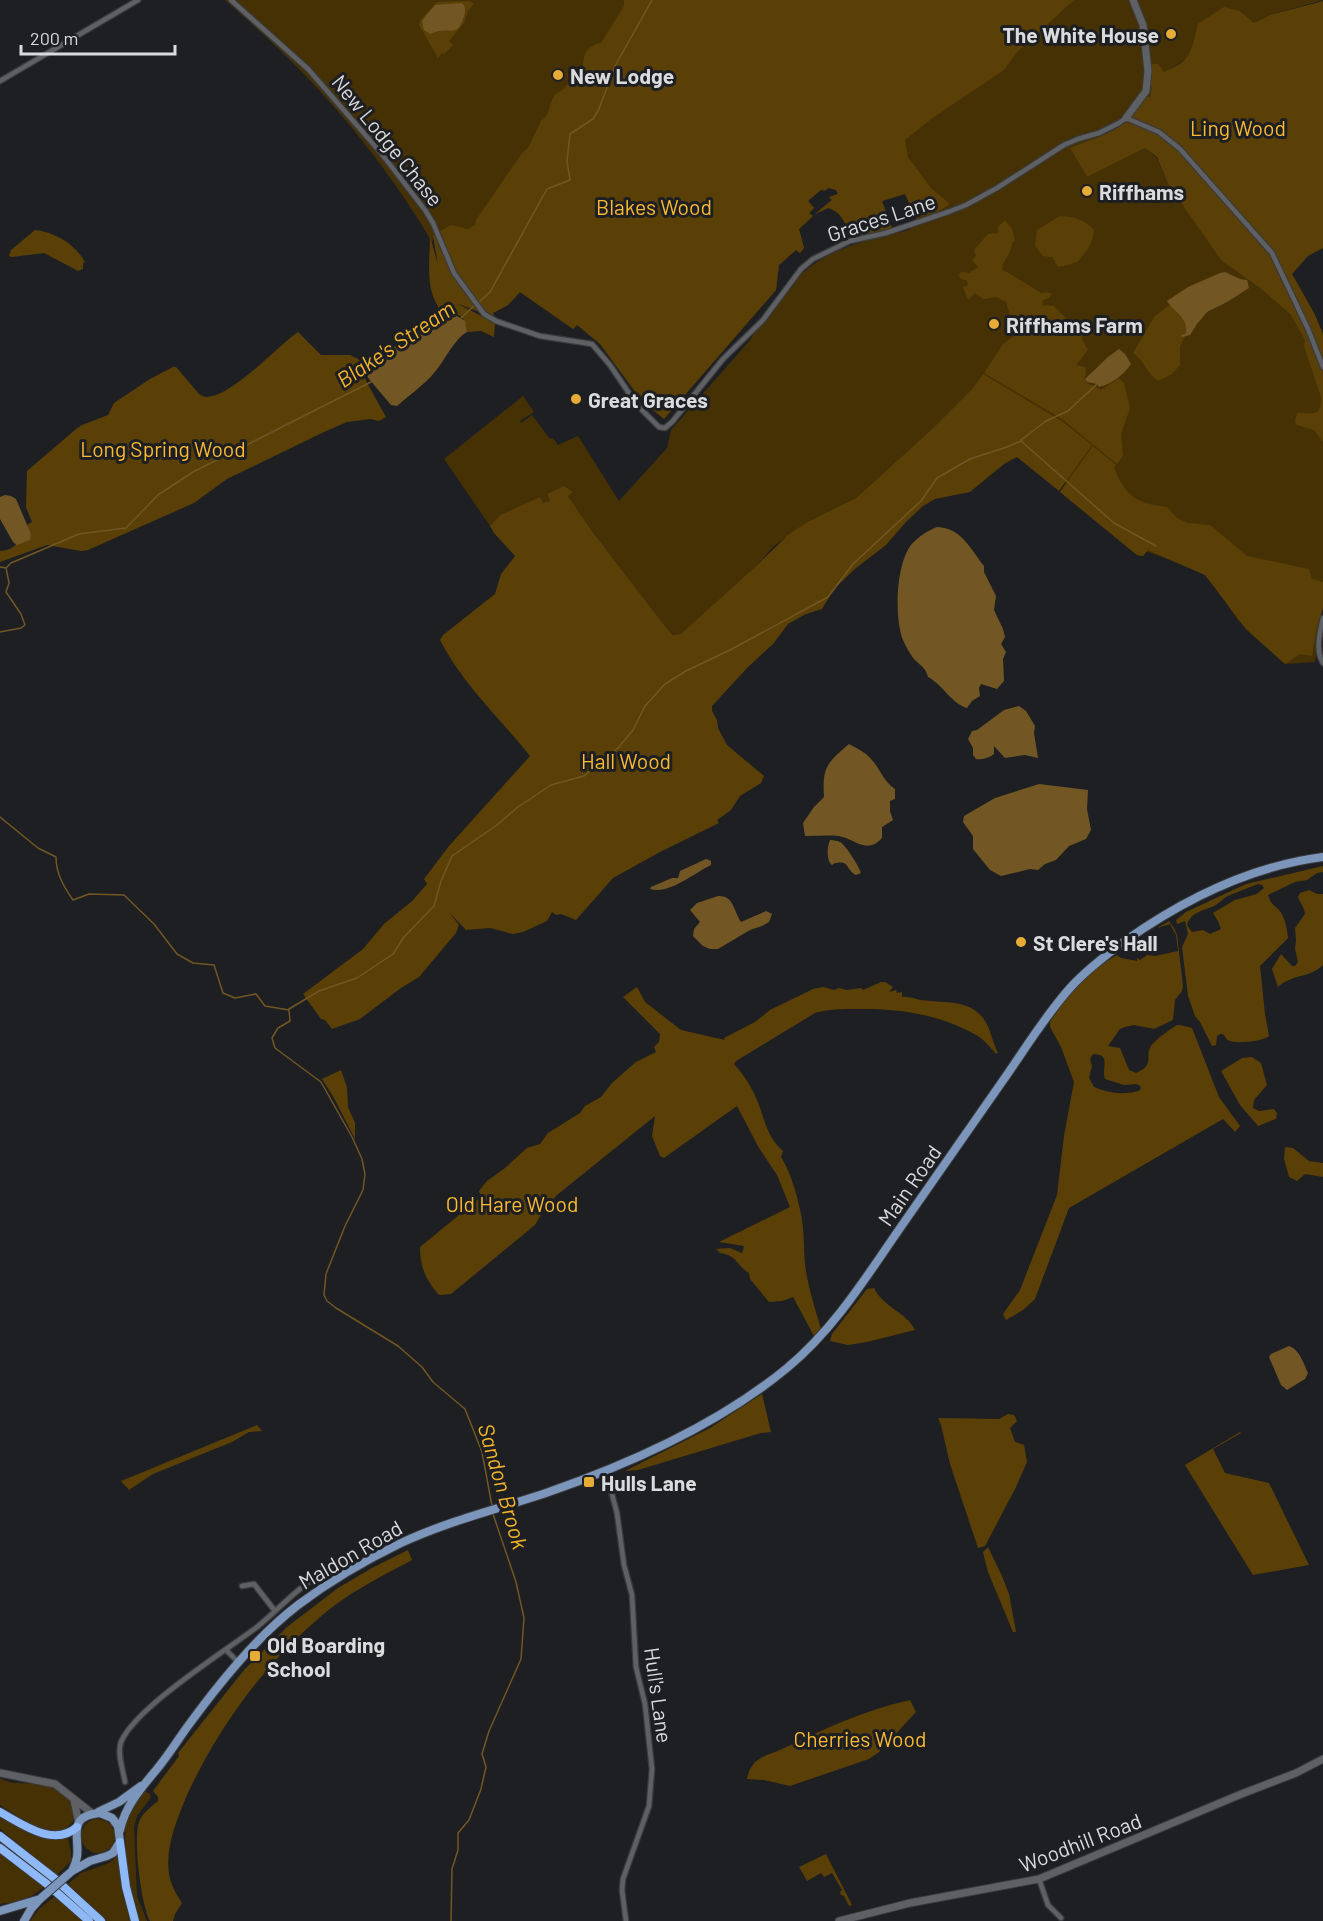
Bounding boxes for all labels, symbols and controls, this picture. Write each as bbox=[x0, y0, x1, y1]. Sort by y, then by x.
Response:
scale bar bbox=[21, 18, 176, 56]
place label: The White House bbox=[1003, 22, 1159, 47]
text: 200 m bbox=[30, 27, 78, 49]
marker: The White House bbox=[1164, 27, 1178, 41]
place label: New Lodge bbox=[570, 63, 674, 88]
marker: New Lodge bbox=[551, 68, 565, 82]
street label: New Lodge Chase bbox=[327, 69, 449, 211]
park label: Ling Wood bbox=[1190, 115, 1286, 140]
place label: Riffhams bbox=[1099, 179, 1184, 204]
marker: Riffhams bbox=[1080, 184, 1094, 198]
street label: Graces Lane bbox=[824, 188, 938, 246]
park label: Blakes Wood bbox=[596, 194, 712, 219]
water label: Blake's Stream bbox=[331, 294, 459, 392]
place label: Riffhams Farm bbox=[1006, 312, 1143, 337]
marker: Riffhams Farm bbox=[987, 317, 1001, 331]
place label: Great Graces bbox=[588, 387, 708, 412]
marker: Great Graces bbox=[569, 392, 583, 406]
park label: Long Spring Wood bbox=[80, 436, 246, 461]
park label: Hall Wood bbox=[581, 748, 671, 773]
place label: St Clere's Hall bbox=[1033, 930, 1158, 955]
marker: St Clere's Hall bbox=[1014, 935, 1028, 949]
street label: Main Road bbox=[872, 1140, 946, 1230]
park label: Old Hare Wood bbox=[446, 1191, 578, 1216]
water label: Sandon Brook bbox=[474, 1420, 534, 1552]
place label: Hulls Lane bbox=[601, 1470, 697, 1495]
marker: Hulls Lane bbox=[582, 1475, 596, 1489]
street label: Maldon Road bbox=[294, 1514, 406, 1594]
place label: Old Boarding School bbox=[267, 1632, 385, 1681]
street label: Hull's Lane bbox=[640, 1646, 678, 1744]
marker: Old Boarding School bbox=[248, 1649, 262, 1663]
park label: Cherries Wood bbox=[794, 1726, 926, 1751]
street label: Woodhill Road bbox=[1015, 1807, 1145, 1877]

